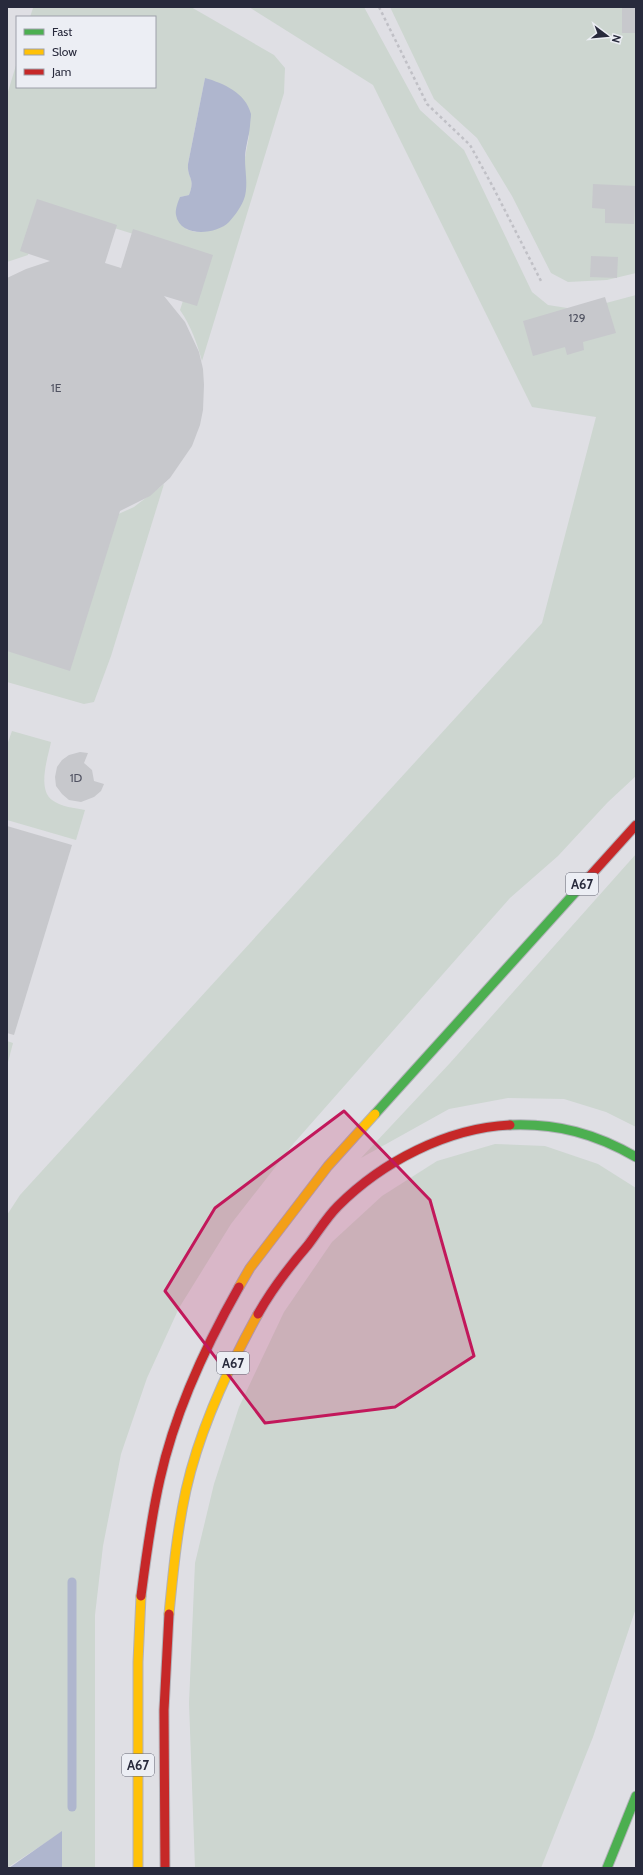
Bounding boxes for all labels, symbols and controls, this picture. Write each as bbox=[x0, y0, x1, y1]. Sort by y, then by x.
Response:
legend bbox=[16, 16, 156, 88]
north arrow bbox=[587, 16, 627, 56]
text: Fast bbox=[52, 24, 72, 39]
text: N bbox=[609, 33, 624, 44]
text: Slow bbox=[52, 44, 77, 59]
text: Jam bbox=[51, 64, 71, 79]
house number: 129 bbox=[568, 310, 586, 325]
house number: 1E bbox=[51, 380, 62, 395]
house number: 1D bbox=[70, 770, 83, 785]
road number: A67 bbox=[566, 873, 598, 895]
road number: A67 bbox=[217, 1352, 249, 1374]
road number: A67 bbox=[122, 1754, 154, 1776]

